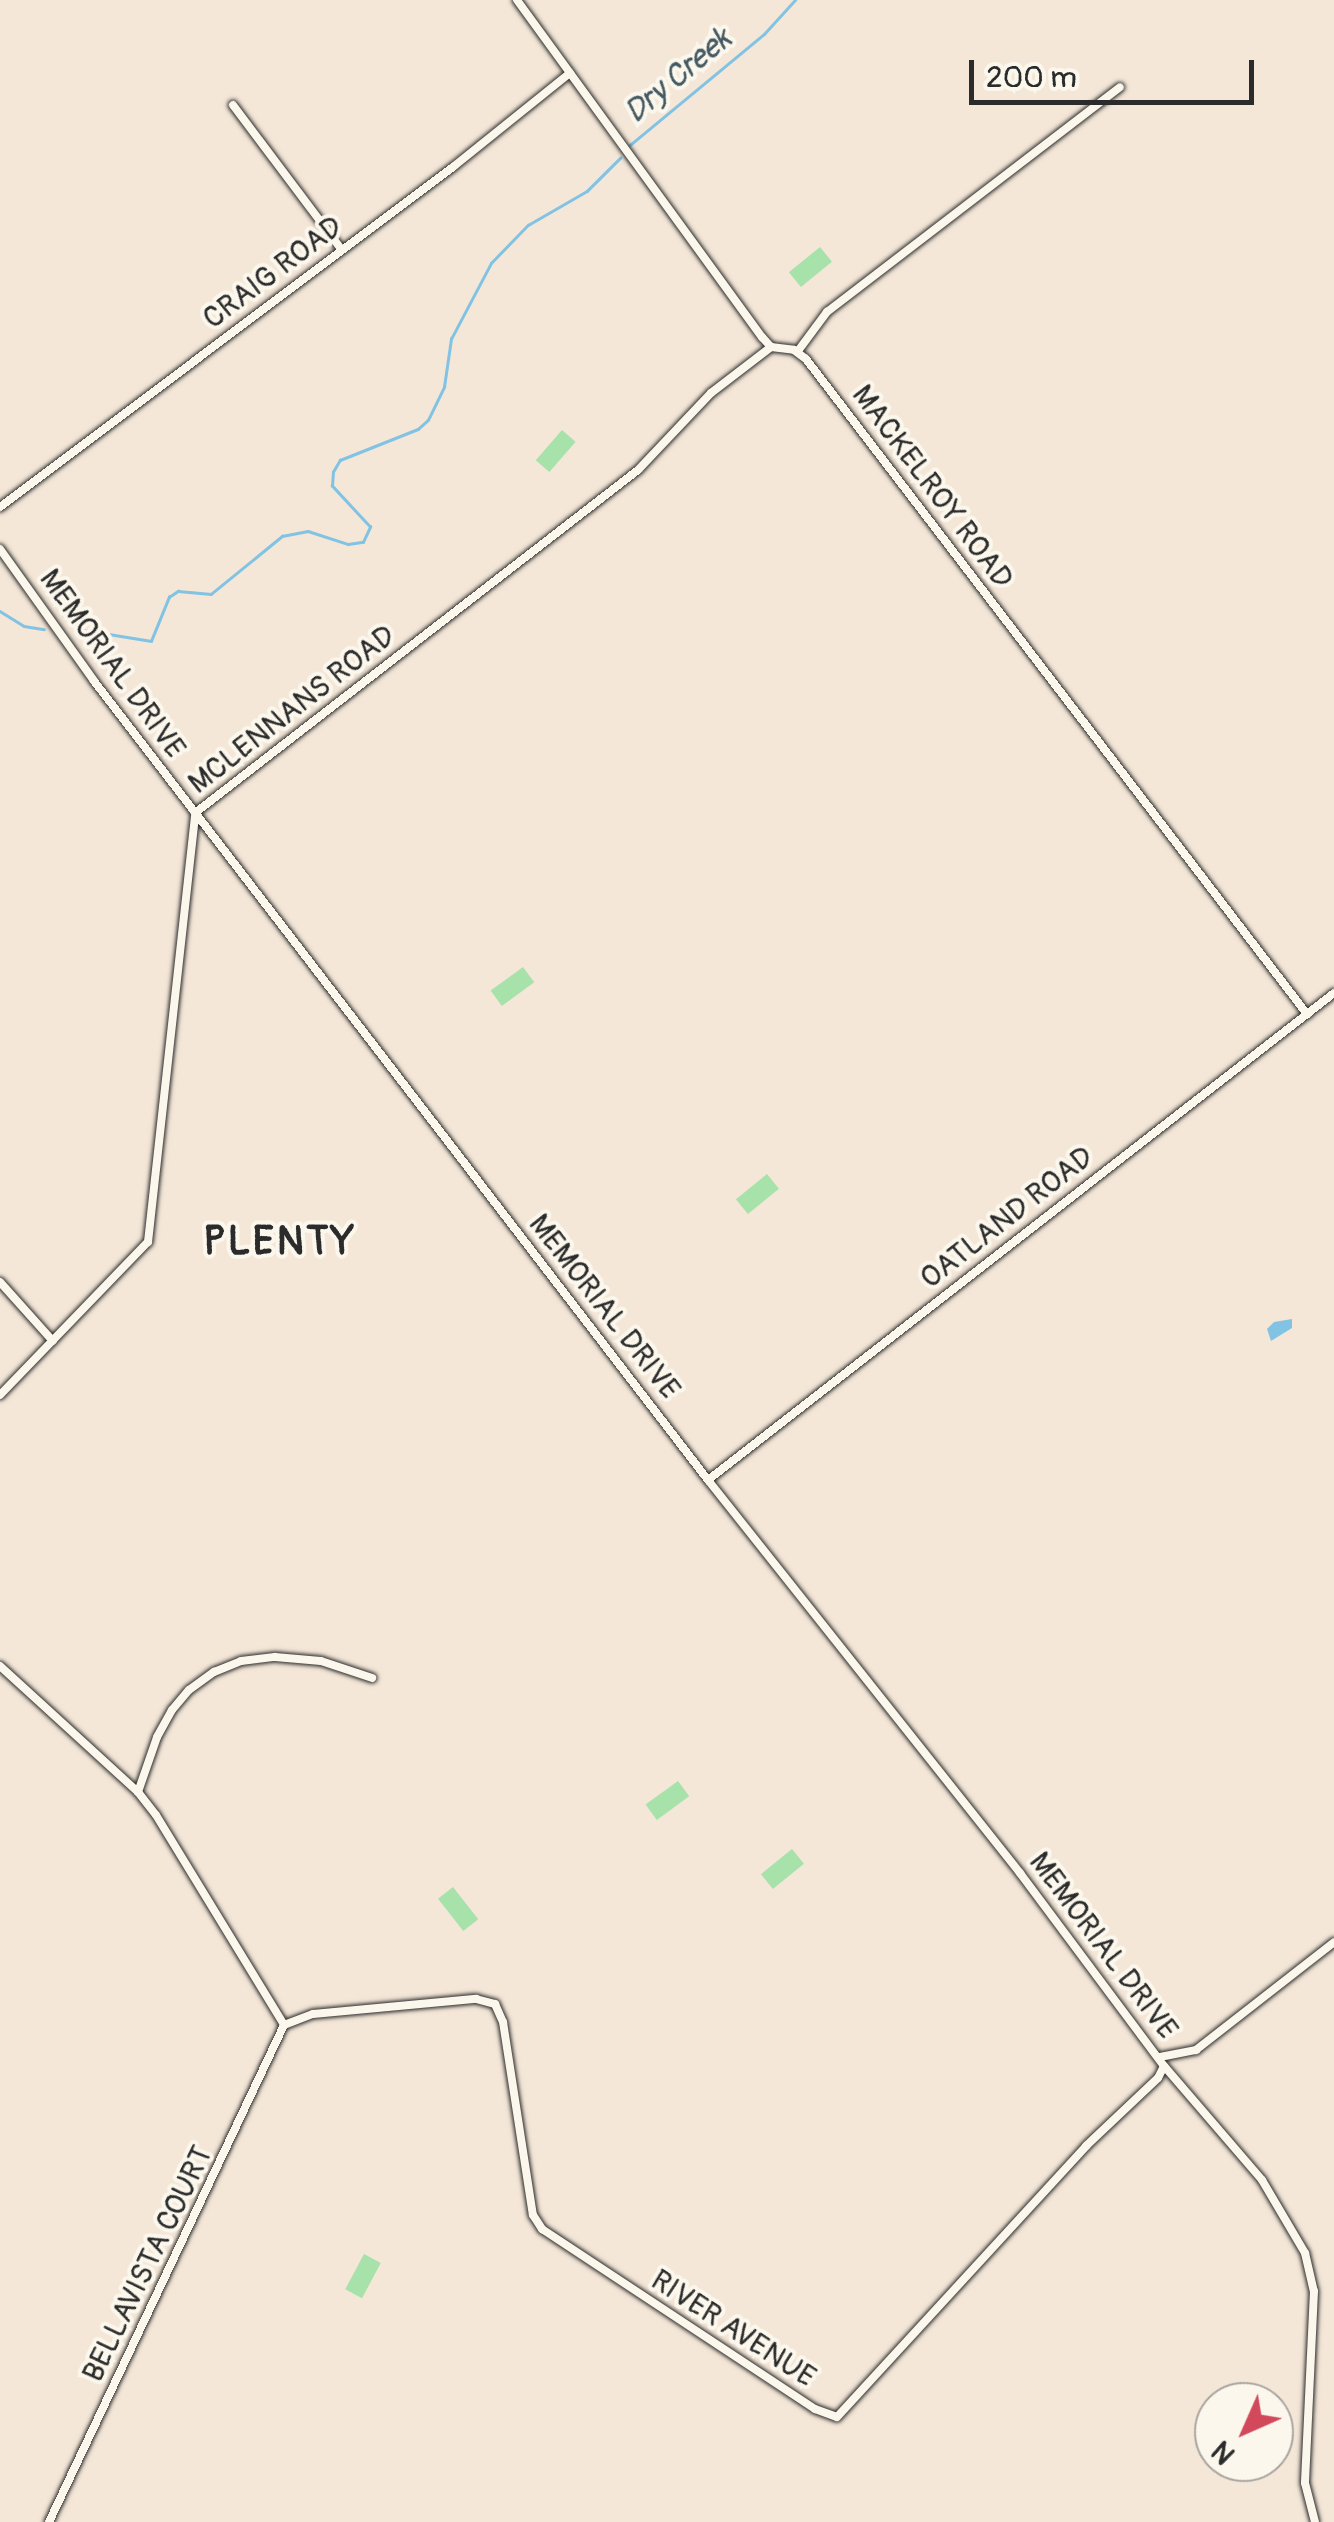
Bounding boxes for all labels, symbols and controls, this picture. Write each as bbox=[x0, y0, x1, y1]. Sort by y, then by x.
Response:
water label: Dry Creek bbox=[617, 20, 739, 132]
scale bar bbox=[974, 40, 1259, 102]
text: 200 m bbox=[986, 59, 1077, 96]
street label: CRAIG ROAD bbox=[196, 209, 350, 337]
street label: MACKELROY ROAD bbox=[844, 378, 1020, 596]
street label: MEMORIAL DRIVE bbox=[31, 562, 193, 766]
street label: MCLENNANS ROAD bbox=[182, 618, 402, 802]
street label: OATLAND ROAD bbox=[913, 1139, 1101, 1297]
street label: MEMORIAL DRIVE bbox=[521, 1207, 687, 1407]
district label: PLENTY bbox=[203, 1218, 357, 1266]
street label: MEMORIAL DRIVE bbox=[1021, 1845, 1185, 2047]
street label: BELLAVISTA COURT bbox=[75, 2140, 221, 2388]
street label: RIVER AVENUE bbox=[644, 2263, 822, 2395]
north arrow bbox=[1194, 2382, 1294, 2482]
text: N bbox=[1205, 2433, 1243, 2471]

